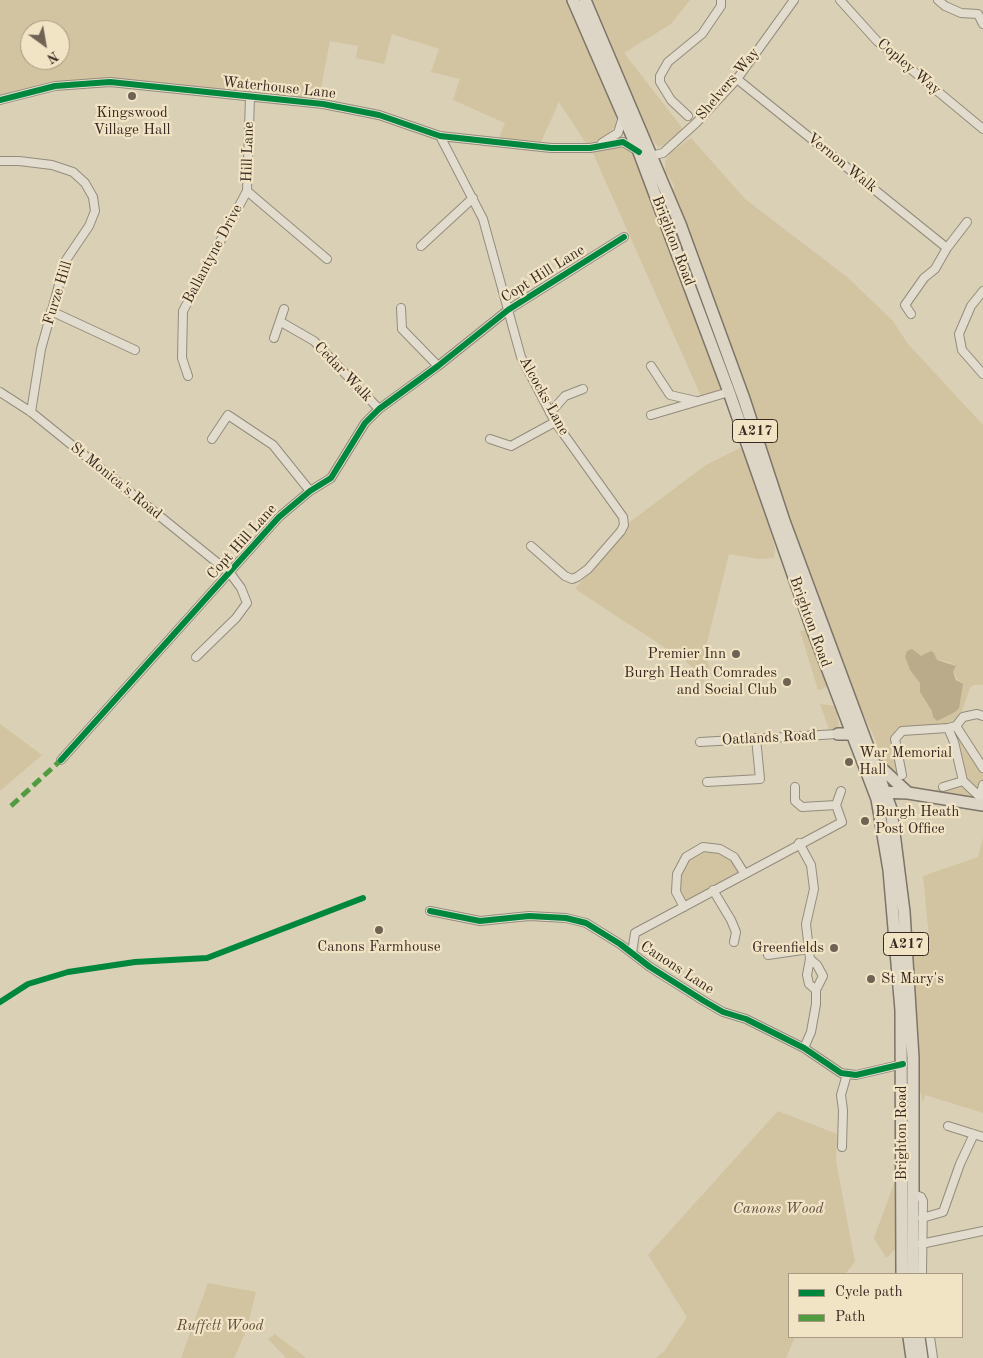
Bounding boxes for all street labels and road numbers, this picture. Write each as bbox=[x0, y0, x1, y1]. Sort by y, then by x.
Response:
street label: Copley Way bbox=[873, 35, 945, 99]
street label: Shelvers Way bbox=[692, 44, 764, 124]
street label: Waterhouse Lane bbox=[221, 73, 337, 103]
street label: Hill Lane bbox=[238, 121, 258, 183]
street label: Vernon Walk bbox=[803, 129, 881, 197]
street label: Brighton Road bbox=[648, 193, 698, 289]
street label: Ballantyne Drive bbox=[179, 201, 247, 307]
street label: Copt Hill Lane bbox=[498, 241, 588, 307]
street label: Furze Hill bbox=[40, 259, 76, 327]
street label: Cedar Walk bbox=[310, 338, 376, 406]
street label: Alcocks Lane bbox=[515, 354, 573, 438]
road number: A217 bbox=[732, 420, 778, 442]
street label: St Monica's Road bbox=[67, 439, 165, 523]
street label: Copt Hill Lane bbox=[203, 501, 281, 583]
street label: Brighton Road bbox=[785, 574, 835, 670]
street label: Oatlands Road bbox=[721, 727, 817, 749]
road number: A217 bbox=[884, 932, 928, 956]
street label: Canons Lane bbox=[637, 938, 717, 998]
street label: Brighton Road bbox=[893, 1085, 911, 1181]

